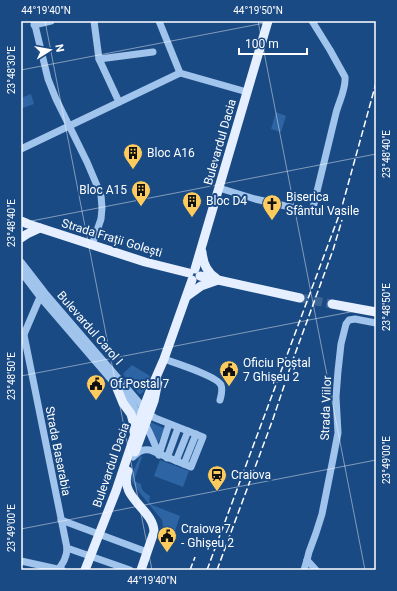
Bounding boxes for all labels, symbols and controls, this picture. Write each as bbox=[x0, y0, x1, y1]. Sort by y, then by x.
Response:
text: 44°19'40"N bbox=[21, 5, 71, 16]
text: 44°19'50"N bbox=[233, 5, 283, 16]
north arrow bbox=[30, 30, 70, 70]
scale bar bbox=[239, 30, 307, 56]
text: 100 m bbox=[245, 37, 279, 51]
text: N bbox=[52, 43, 66, 53]
text: 23°48'30"E bbox=[6, 46, 17, 94]
street label: Bulevardul Dacia bbox=[201, 97, 239, 187]
text: 23°48'40"E bbox=[381, 130, 392, 178]
building icon: Bloc A16 bbox=[122, 142, 144, 170]
place label: Bloc A16 bbox=[147, 146, 195, 160]
building icon: Bloc A15 bbox=[130, 179, 152, 207]
place label: Bloc A15 bbox=[79, 183, 127, 197]
building icon: Bloc D4 bbox=[181, 190, 203, 218]
place label: Biserica Sfântul Vasile bbox=[286, 190, 359, 218]
church icon: Biserica Sfântul Vasile bbox=[261, 193, 283, 221]
place label: Bloc D4 bbox=[206, 194, 247, 208]
text: 23°48'40"E bbox=[6, 199, 17, 247]
street label: Strada Frații Golești bbox=[60, 216, 164, 261]
text: 23°48'50"E bbox=[381, 283, 392, 331]
street label: Bulevardul Carol I bbox=[54, 288, 126, 368]
text: 23°48'50"E bbox=[6, 352, 17, 400]
place label: Oficiu Poștal 7 Ghișeu 2 bbox=[243, 356, 311, 385]
public building icon: Oficiu Poștal 7 Ghișeu 2 bbox=[218, 359, 240, 387]
public building icon: Of.Postal 7 bbox=[85, 373, 107, 401]
street label: Strada Viilor bbox=[318, 375, 334, 441]
place label: Of.Postal 7 bbox=[110, 377, 169, 391]
street label: Strada Basarabia bbox=[42, 405, 74, 497]
street label: Bulevardul Dacia bbox=[90, 421, 132, 509]
text: 23°49'00"E bbox=[381, 436, 392, 484]
station icon: Craiova bbox=[206, 464, 228, 492]
place label: Craiova bbox=[231, 468, 271, 482]
text: 23°49'00"E bbox=[6, 504, 17, 552]
place label: Craiova 7 - Ghișeu 2 bbox=[181, 522, 234, 551]
public building icon: Craiova 7 - Ghișeu 2 bbox=[156, 525, 178, 553]
text: 44°19'40"N bbox=[127, 575, 177, 586]

